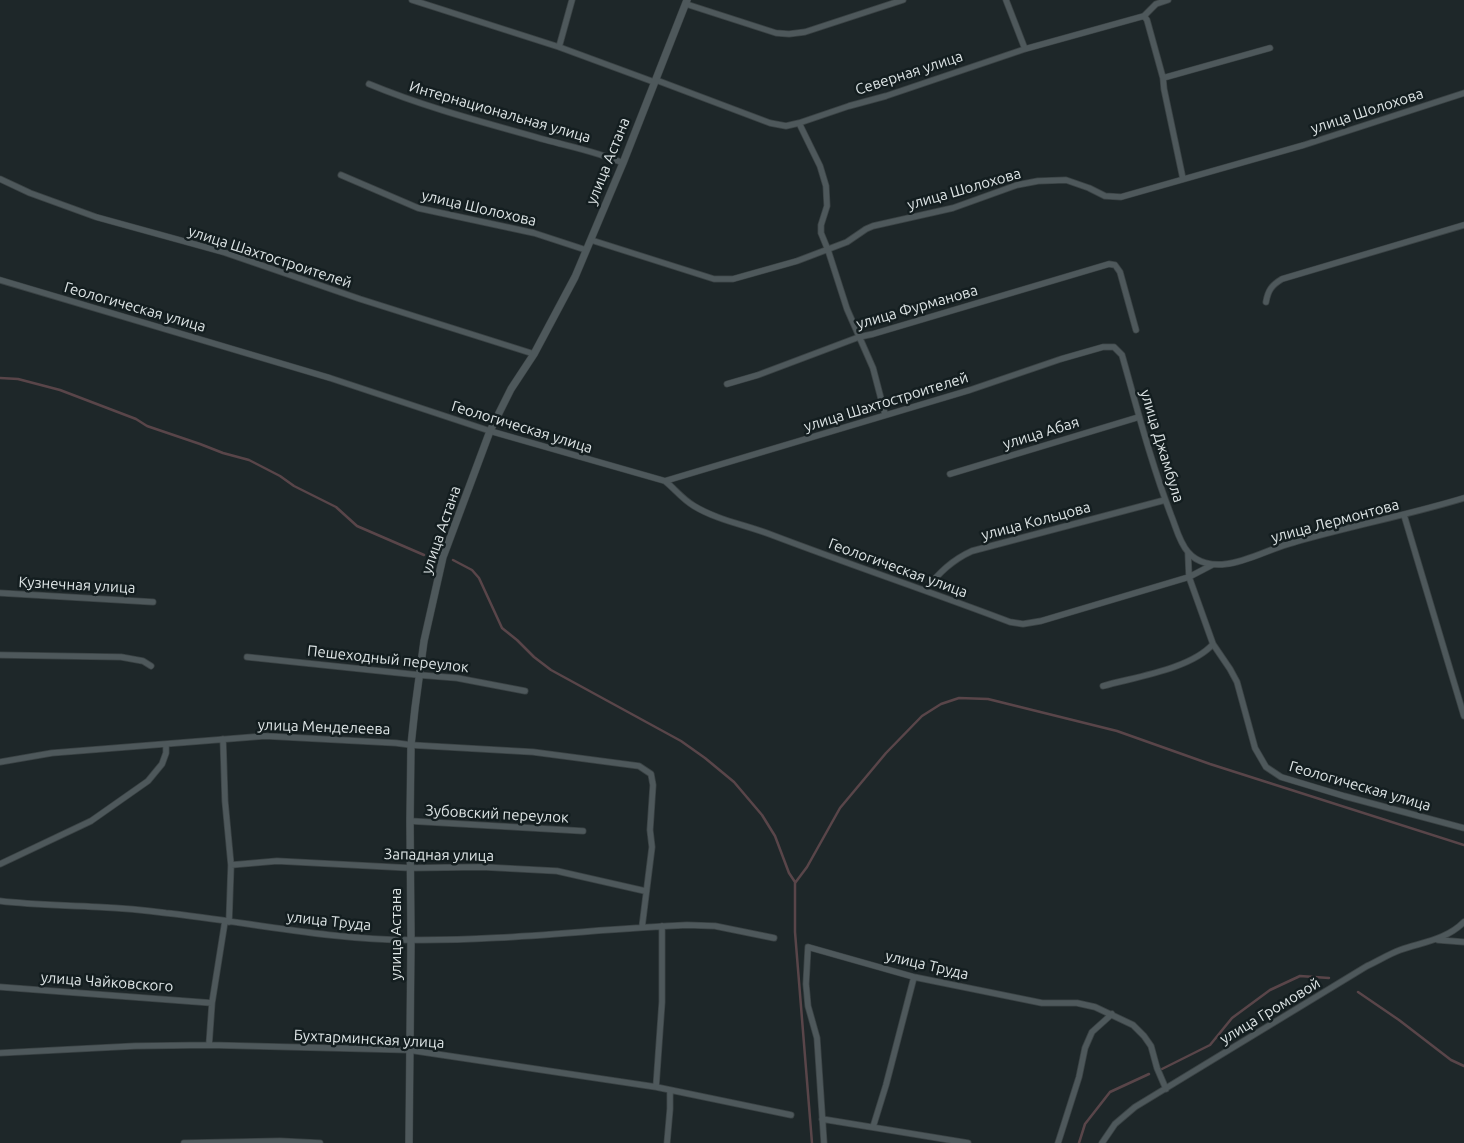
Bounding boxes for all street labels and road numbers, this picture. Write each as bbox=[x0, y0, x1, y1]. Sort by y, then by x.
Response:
street label: Северная улица bbox=[853, 47, 965, 99]
street label: Интернациональная улица bbox=[407, 77, 593, 147]
street label: улица Шолохова bbox=[1308, 84, 1426, 138]
street label: улица Астана bbox=[582, 115, 634, 207]
street label: улица Шолохова bbox=[905, 164, 1023, 214]
street label: улица Шолохова bbox=[420, 186, 538, 230]
street label: улица Шахтостроителей bbox=[186, 222, 354, 292]
street label: Геологическая улица bbox=[62, 278, 208, 336]
street label: улица Фурманова bbox=[854, 281, 980, 333]
street label: улица Шахтостроителей bbox=[802, 368, 970, 436]
street label: улица Джамбула bbox=[1136, 387, 1188, 505]
street label: Геологическая улица bbox=[449, 397, 595, 457]
street label: улица Абая bbox=[1001, 413, 1081, 453]
street label: улица Астана bbox=[417, 483, 465, 577]
street label: улица Лермонтова bbox=[1269, 495, 1401, 547]
street label: улица Кольцова bbox=[979, 498, 1093, 544]
street label: Геологическая улица bbox=[826, 534, 970, 602]
street label: Кузнечная улица bbox=[18, 573, 136, 597]
street label: Пешеходный переулок bbox=[306, 642, 470, 676]
street label: улица Менделеева bbox=[257, 716, 391, 738]
street label: Геологическая улица bbox=[1287, 757, 1433, 815]
street label: Зубовский переулок bbox=[425, 801, 569, 827]
street label: Западная улица bbox=[384, 845, 494, 865]
street label: улица Астана bbox=[387, 888, 405, 980]
street label: улица Труда bbox=[286, 908, 372, 934]
street label: улица Труда bbox=[884, 947, 970, 983]
street label: улица Чайковского bbox=[40, 968, 174, 996]
street label: улица Громовой bbox=[1217, 974, 1323, 1048]
street label: Бухтарминская улица bbox=[293, 1026, 445, 1052]

